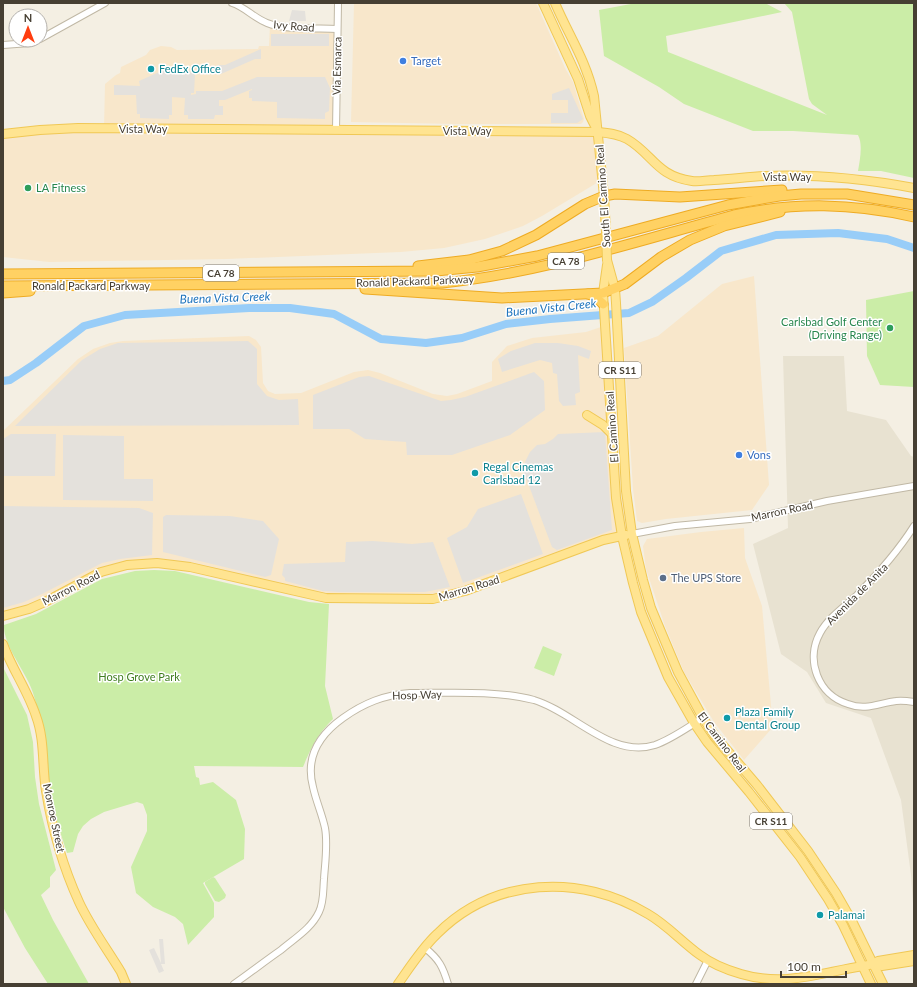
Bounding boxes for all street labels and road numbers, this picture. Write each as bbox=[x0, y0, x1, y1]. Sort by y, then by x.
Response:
street label: Ivy Road bbox=[273, 17, 315, 34]
street label: Via Esmarca bbox=[329, 37, 344, 95]
street label: Vista Way bbox=[119, 122, 168, 135]
street label: Vista Way bbox=[443, 124, 492, 137]
street label: South El Camino Real bbox=[592, 144, 613, 248]
street label: Vista Way bbox=[763, 170, 812, 183]
road number: CA 78 bbox=[548, 253, 584, 269]
road number: CA 78 bbox=[203, 265, 239, 281]
street label: Ronald Packard Parkway bbox=[356, 272, 474, 289]
street label: Ronald Packard Parkway bbox=[32, 279, 150, 292]
road number: CR S11 bbox=[599, 362, 641, 378]
street label: El Camino Real bbox=[603, 391, 620, 463]
street label: Marron Road bbox=[750, 498, 814, 523]
street label: Avenida de Anita bbox=[823, 560, 890, 627]
street label: Marron Road bbox=[40, 567, 102, 608]
street label: Marron Road bbox=[437, 572, 501, 603]
street label: Hosp Way bbox=[392, 687, 442, 702]
street label: El Camino Real bbox=[696, 709, 749, 774]
street label: Monroe Street bbox=[41, 782, 68, 854]
road number: CR S11 bbox=[750, 813, 792, 829]

